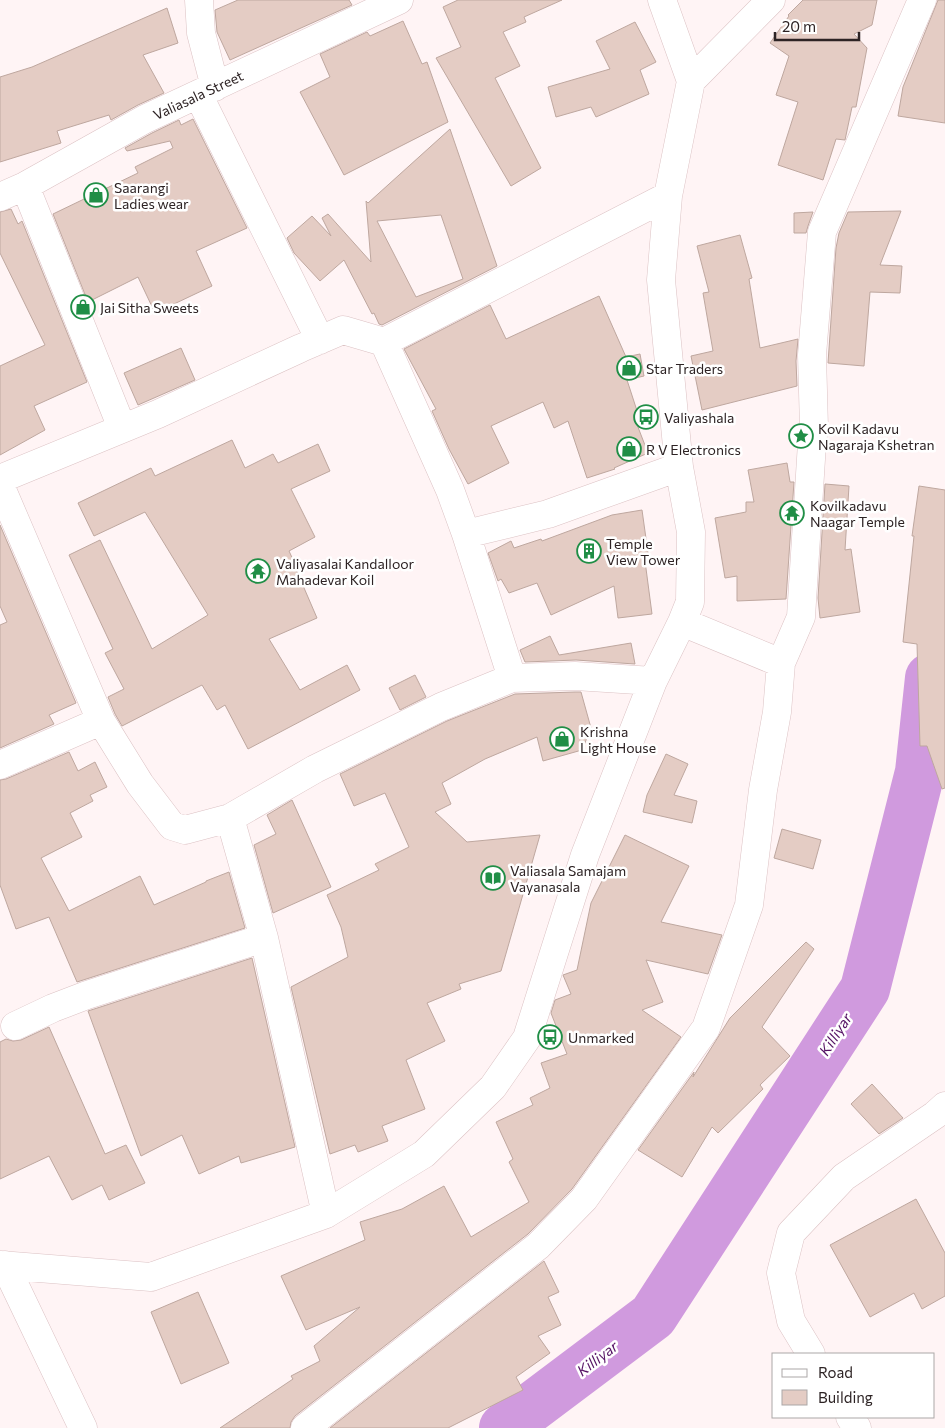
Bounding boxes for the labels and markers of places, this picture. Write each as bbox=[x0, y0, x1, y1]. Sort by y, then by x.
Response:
place label: Saarangi Ladies wear bbox=[114, 179, 189, 212]
shop icon: Saarangi Ladies wear bbox=[83, 182, 109, 208]
shop icon: Jai Sitha Sweets bbox=[70, 294, 96, 320]
place label: Jai Sitha Sweets bbox=[100, 299, 199, 316]
shop icon: Star Traders bbox=[616, 355, 642, 381]
place label: Star Traders bbox=[646, 360, 723, 377]
bus stop icon: Valiyashala bbox=[633, 404, 659, 430]
place label: Valiyashala bbox=[664, 409, 734, 426]
place label: Kovil Kadavu Nagaraja Kshetran bbox=[818, 420, 935, 453]
place icon: Kovil Kadavu Nagaraja Kshetran bbox=[788, 423, 814, 449]
shop icon: R V Electronics bbox=[616, 436, 642, 462]
place label: R V Electronics bbox=[646, 441, 741, 458]
place label: Kovilkadavu Naagar Temple bbox=[810, 497, 905, 530]
temple icon: Kovilkadavu Naagar Temple bbox=[779, 500, 805, 526]
place label: Temple View Tower bbox=[606, 535, 681, 568]
building icon: Temple View Tower bbox=[576, 538, 602, 564]
place label: Valiyasalai Kandalloor Mahadevar Koil bbox=[276, 555, 415, 588]
temple icon: Valiyasalai Kandalloor Mahadevar Koil bbox=[245, 558, 271, 584]
place label: Krishna Light House bbox=[580, 723, 656, 756]
shop icon: Krishna Light House bbox=[549, 726, 575, 752]
place label: Valiasala Samajam Vayanasala bbox=[510, 862, 626, 895]
library icon: Valiasala Samajam Vayanasala bbox=[480, 865, 506, 891]
bus stop icon: Unmarked bbox=[537, 1024, 563, 1050]
place label: Unmarked bbox=[568, 1029, 634, 1046]

